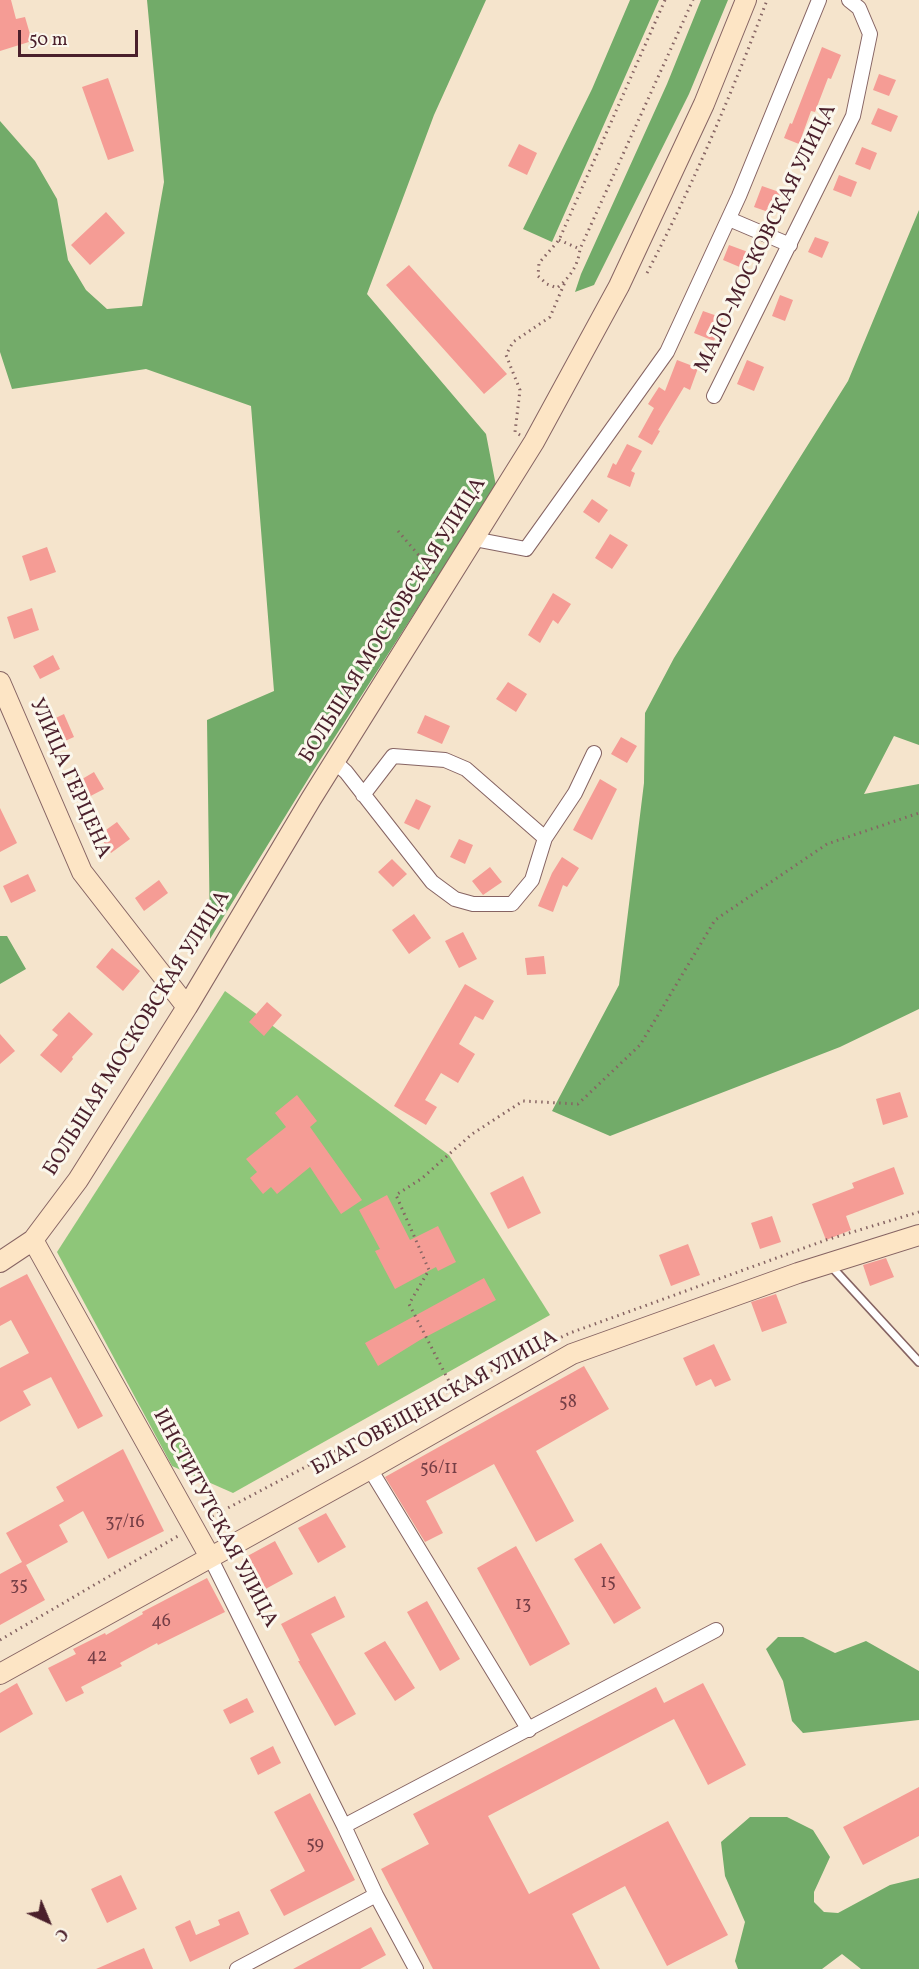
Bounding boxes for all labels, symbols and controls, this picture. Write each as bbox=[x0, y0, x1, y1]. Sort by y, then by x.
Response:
scale bar bbox=[21, 18, 141, 56]
text: 50 m bbox=[29, 28, 68, 53]
street label: МАЛО-МОСКОВСКАЯ УЛИЦА bbox=[691, 100, 843, 378]
street label: БОЛЬШАЯ МОСКОВСКАЯ УЛИЦА bbox=[295, 474, 493, 768]
street label: УЛИЦА ГЕРЦЕНА bbox=[22, 695, 116, 863]
street label: БОЛЬШАЯ МОСКОВСКАЯ УЛИЦА bbox=[39, 887, 237, 1181]
street label: БЛАГОВЕЩЕНСКАЯ УЛИЦА bbox=[308, 1326, 562, 1482]
house number: 58 bbox=[559, 1393, 577, 1415]
street label: ИНСТИТУТСКАЯ УЛИЦА bbox=[146, 1406, 282, 1632]
house number: 56/11 bbox=[420, 1459, 458, 1481]
house number: 37/16 bbox=[105, 1513, 145, 1535]
house number: 15 bbox=[600, 1573, 616, 1595]
house number: 35 bbox=[10, 1576, 28, 1598]
house number: 13 bbox=[515, 1595, 531, 1617]
house number: 46 bbox=[151, 1612, 171, 1634]
house number: 42 bbox=[87, 1647, 107, 1669]
house number: 59 bbox=[306, 1835, 324, 1857]
north arrow bbox=[18, 1891, 78, 1951]
text: С bbox=[49, 1922, 72, 1945]

